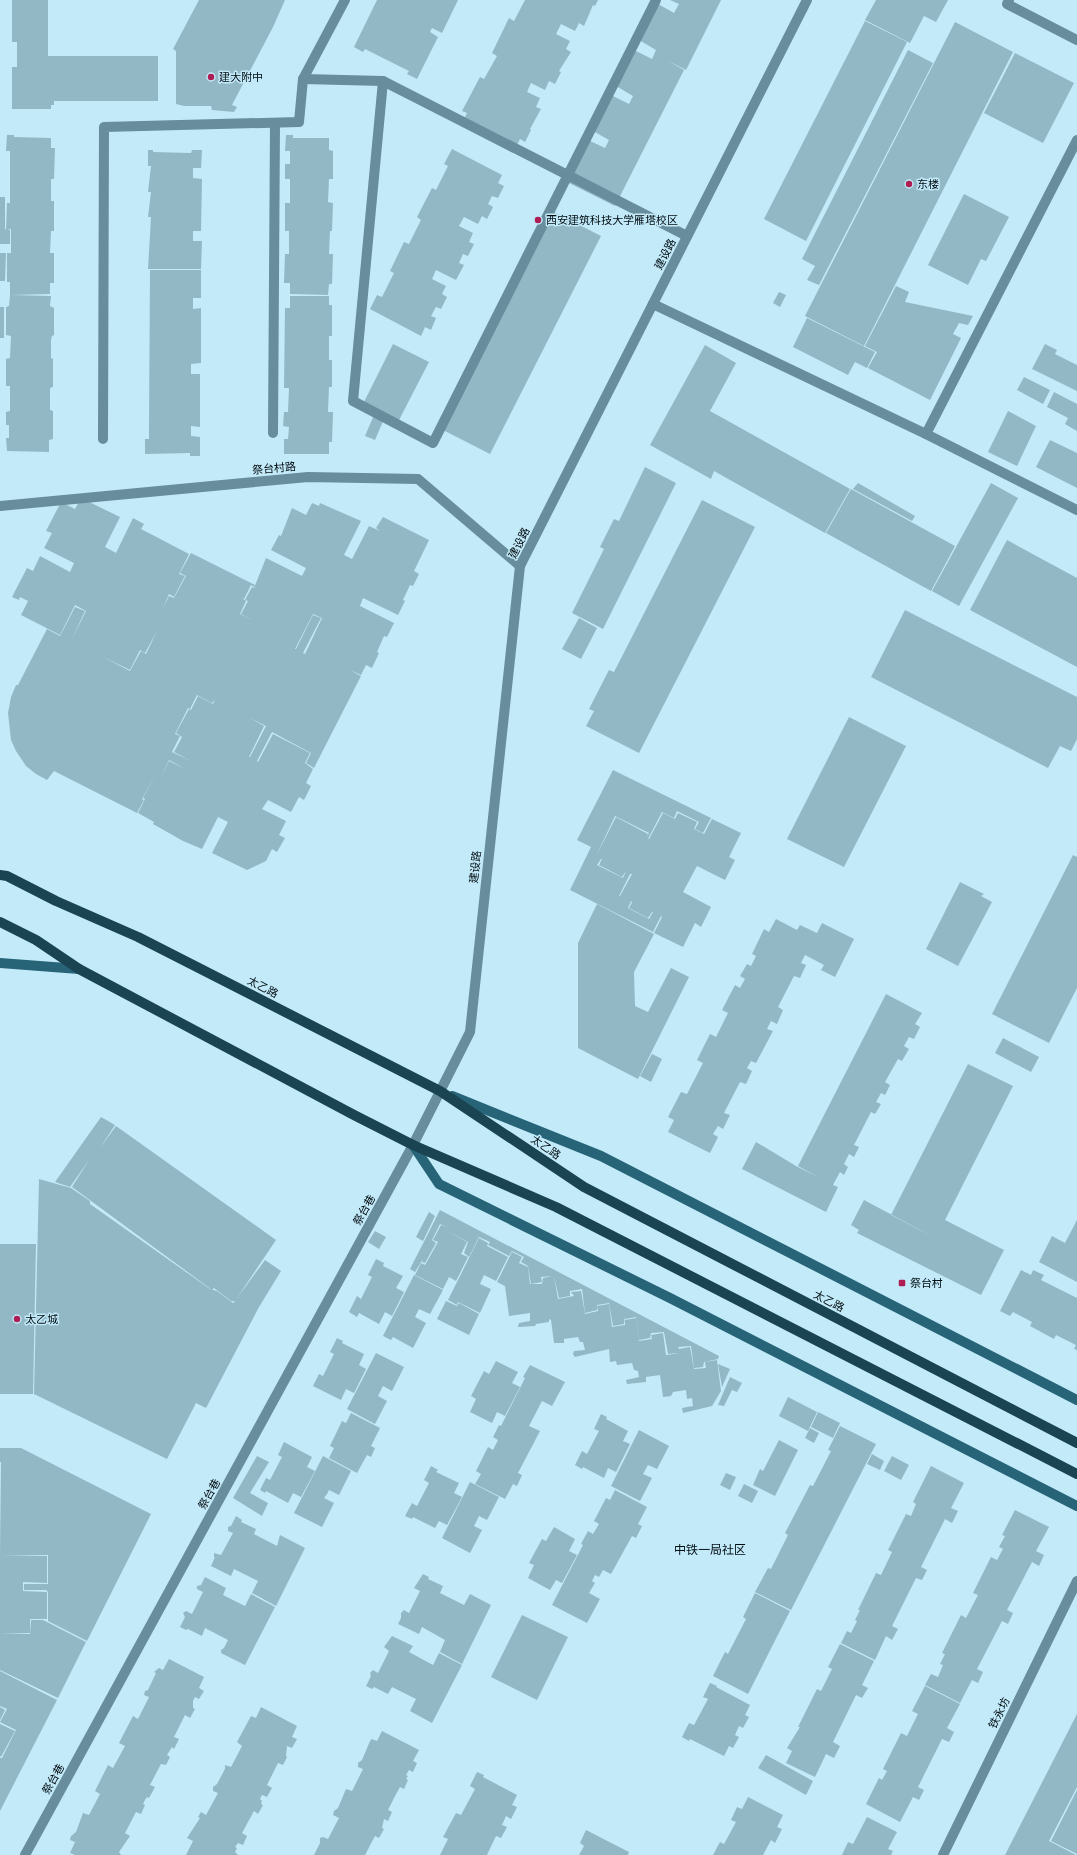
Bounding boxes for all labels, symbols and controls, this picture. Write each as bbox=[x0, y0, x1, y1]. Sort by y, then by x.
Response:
place label: 建大附中 bbox=[219, 70, 263, 84]
marker: 建大附中 bbox=[206, 72, 216, 82]
place label: 东楼 bbox=[917, 177, 939, 191]
marker: 东楼 bbox=[904, 179, 914, 189]
place label: 西安建筑科技大学雁塔校区 bbox=[546, 213, 678, 227]
marker: 西安建筑科技大学雁塔校区 bbox=[533, 215, 543, 225]
street label: 建设路 bbox=[651, 236, 679, 272]
street label: 祭台村路 bbox=[251, 459, 297, 477]
street label: 建设路 bbox=[505, 525, 533, 561]
street label: 建设路 bbox=[466, 850, 484, 884]
street label: 太乙路 bbox=[245, 973, 281, 1001]
street label: 太乙路 bbox=[528, 1132, 564, 1162]
street label: 祭台巷 bbox=[350, 1192, 378, 1228]
place label: 祭台村 bbox=[910, 1276, 943, 1290]
marker: 祭台村 bbox=[897, 1278, 907, 1288]
street label: 太乙路 bbox=[811, 1287, 847, 1315]
place label: 太乙城 bbox=[25, 1312, 58, 1326]
marker: 太乙城 bbox=[12, 1314, 22, 1324]
street label: 祭台巷 bbox=[195, 1476, 223, 1512]
district label: 中铁一局社区 bbox=[674, 1542, 746, 1557]
street label: 铁永坊 bbox=[985, 1695, 1013, 1731]
street label: 祭台巷 bbox=[39, 1761, 67, 1797]

